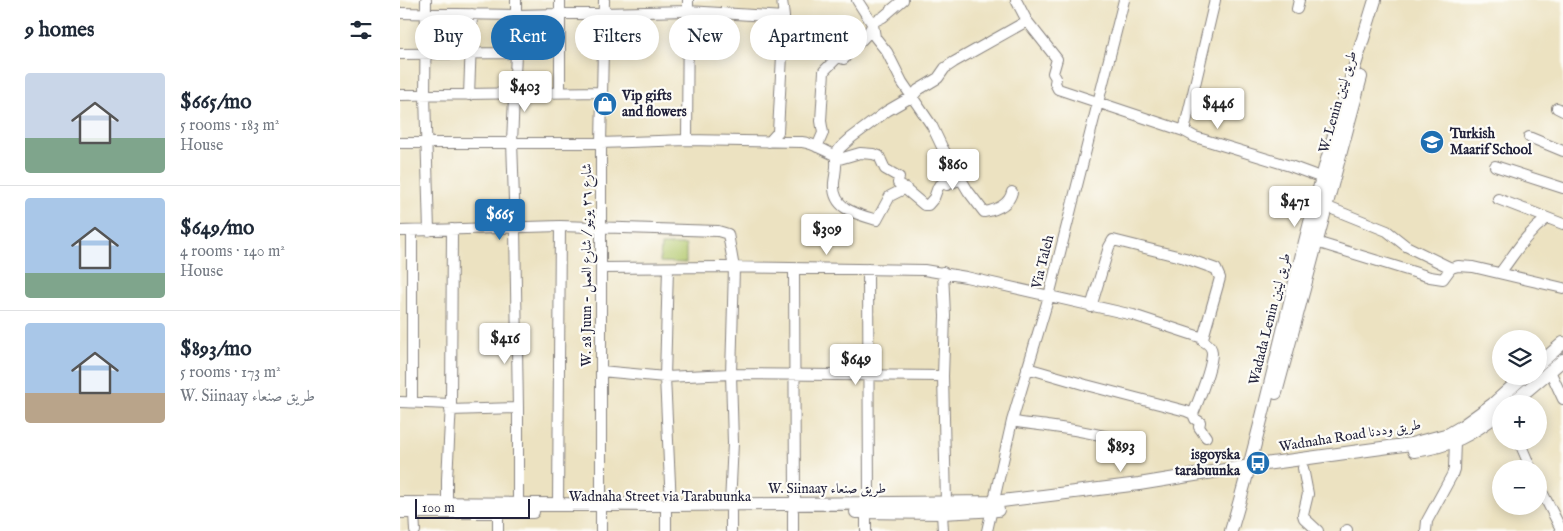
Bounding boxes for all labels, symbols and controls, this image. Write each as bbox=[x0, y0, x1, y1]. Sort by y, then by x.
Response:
chip: Buy bbox=[415, 15, 481, 60]
chip: Rent bbox=[491, 15, 565, 60]
chip: Filters bbox=[575, 15, 659, 60]
chip: New bbox=[669, 15, 740, 60]
chip: Apartment bbox=[750, 15, 867, 60]
icon: filters bbox=[347, 16, 375, 44]
text: 9 homes bbox=[25, 17, 94, 44]
street label: W. Lenin طريق لينين bbox=[1315, 49, 1361, 155]
pin: $403 bbox=[495, 70, 555, 113]
text: $403 bbox=[510, 77, 540, 97]
place label: Vip gifts and flowers bbox=[621, 87, 687, 121]
pin: $446 bbox=[1188, 88, 1248, 130]
text: $665/mo bbox=[180, 89, 252, 116]
shop icon: Vip gifts and flowers bbox=[592, 91, 618, 117]
icon: home bbox=[65, 93, 125, 153]
text: $446 bbox=[1202, 94, 1234, 114]
text: 5 rooms · 183 m² bbox=[180, 116, 279, 136]
place label: Turkish Maarif School bbox=[1449, 125, 1533, 159]
school or university icon: Turkish Maarif School bbox=[1419, 129, 1445, 155]
text: House bbox=[180, 136, 223, 156]
pin: $860 bbox=[923, 148, 983, 191]
text: $860 bbox=[938, 155, 968, 175]
street label: W. 28 Juun - شارع ٢٦ يونيو / شارع العمل bbox=[578, 163, 598, 367]
pin: $471 bbox=[1265, 186, 1325, 228]
text: $471 bbox=[1280, 192, 1310, 212]
pin: $665 bbox=[470, 198, 530, 241]
text: $665 bbox=[486, 205, 514, 225]
pin: $309 bbox=[797, 214, 857, 256]
text: $649/mo bbox=[180, 215, 254, 242]
icon: home bbox=[65, 218, 125, 278]
text: $309 bbox=[812, 220, 842, 240]
street label: Via Taleh bbox=[1027, 233, 1058, 292]
text: 4 rooms · 140 m² bbox=[180, 242, 285, 262]
street label: Wadada Lenin طريق لينين bbox=[1245, 251, 1295, 387]
text: House bbox=[180, 262, 223, 282]
pin: $416 bbox=[475, 322, 535, 365]
text: $416 bbox=[490, 329, 520, 349]
map controls bbox=[1492, 330, 1547, 515]
button: layers bbox=[1492, 330, 1547, 385]
text: $893/mo bbox=[180, 336, 252, 363]
icon: home bbox=[65, 343, 125, 403]
pin: $649 bbox=[826, 344, 886, 386]
text: $649 bbox=[841, 350, 871, 370]
text: 5 rooms · 173 m² bbox=[180, 363, 281, 383]
text: W. Siinaay طريق صنعاء bbox=[180, 387, 315, 407]
button: + bbox=[1492, 395, 1547, 450]
street label: Wadnaha Road طريق وددنا bbox=[1278, 416, 1422, 456]
pin: $893 bbox=[1091, 430, 1151, 473]
text: $893 bbox=[1107, 437, 1135, 457]
place label: isgoyska tarabuunka bbox=[1174, 446, 1241, 480]
bus stop icon: isgoyska tarabuunka bbox=[1245, 450, 1271, 476]
button: − bbox=[1492, 460, 1547, 515]
street label: W. Siinaay طريق صنعاء bbox=[768, 480, 886, 498]
street label: Wadnaha Street via Tarabuunka bbox=[569, 488, 752, 506]
scale bar bbox=[415, 496, 530, 519]
text: 100 m bbox=[422, 499, 455, 517]

